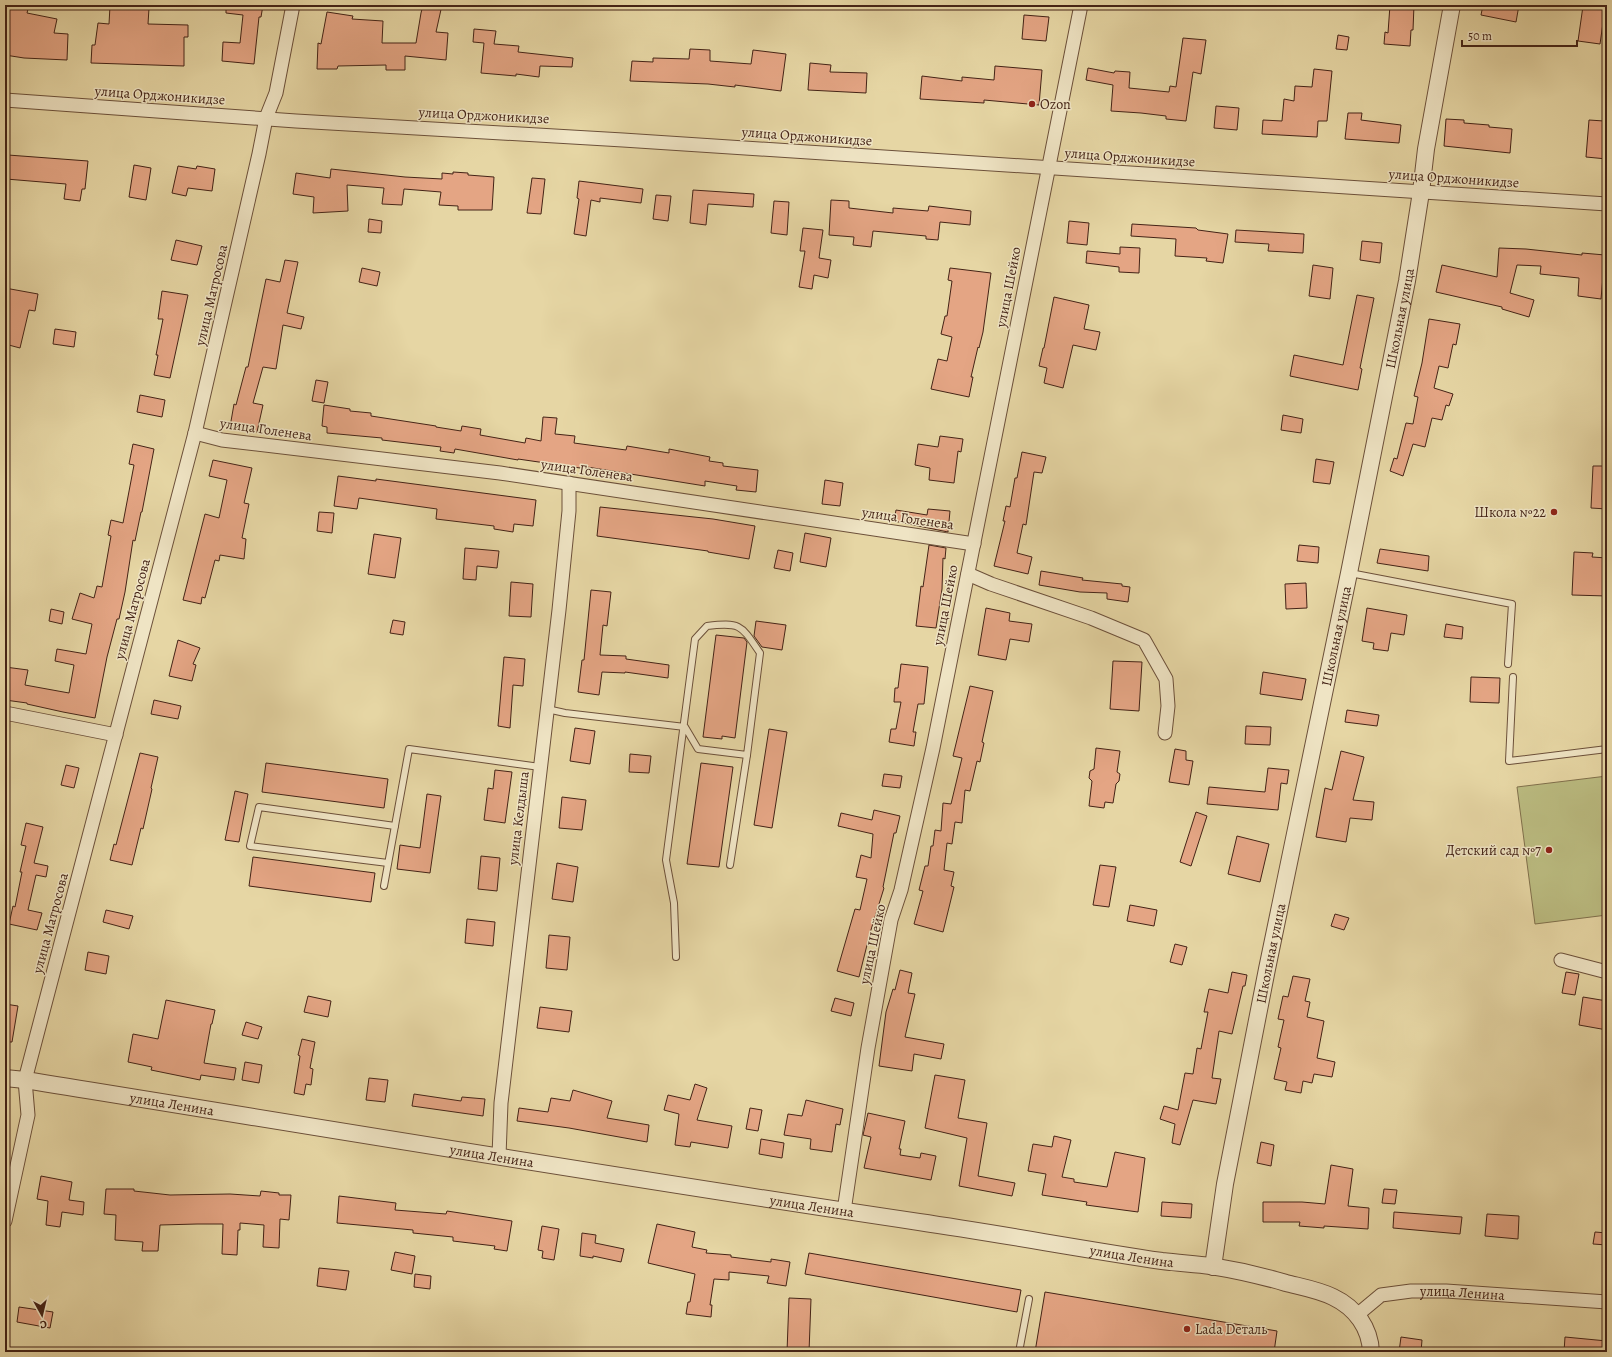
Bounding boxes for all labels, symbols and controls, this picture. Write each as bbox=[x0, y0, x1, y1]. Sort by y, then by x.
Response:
scale bar bbox=[1462, 22, 1577, 48]
text: 50 m bbox=[1468, 28, 1492, 44]
street label: улица Орджоникидзе bbox=[93, 81, 226, 110]
place label: Ozon bbox=[1040, 95, 1071, 114]
marker: Ozon bbox=[1027, 99, 1037, 109]
street label: улица Орджоникидзе bbox=[417, 103, 550, 128]
street label: улица Орджоникидзе bbox=[740, 122, 873, 151]
street label: улица Орджоникидзе bbox=[1063, 143, 1196, 172]
street label: улица Орджоникидзе bbox=[1387, 164, 1520, 193]
street label: улица Матросова bbox=[190, 242, 232, 349]
street label: улица Шейко bbox=[991, 245, 1026, 330]
street label: Школьная улица bbox=[1381, 266, 1419, 370]
street label: улица Голенева bbox=[218, 414, 314, 445]
street label: улица Голенева bbox=[539, 455, 635, 486]
street label: улица Голенева bbox=[860, 503, 956, 534]
place label: Школа №22 bbox=[1474, 503, 1546, 522]
marker: Школа №22 bbox=[1549, 507, 1559, 517]
street label: улица Матросова bbox=[110, 556, 155, 662]
street label: улица Шейко bbox=[928, 563, 963, 648]
street label: Школьная улица bbox=[1317, 584, 1356, 688]
street label: улица Келдыша bbox=[503, 769, 534, 867]
place label: Детский сад №7 bbox=[1446, 841, 1541, 860]
marker: Детский сад №7 bbox=[1544, 845, 1554, 855]
street label: улица Матросова bbox=[28, 870, 73, 976]
street label: Школьная улица bbox=[1251, 901, 1290, 1005]
street label: улица Шейко bbox=[854, 902, 890, 987]
street label: улица Ленина bbox=[128, 1088, 216, 1121]
street label: улица Ленина bbox=[447, 1140, 536, 1172]
street label: улица Ленина bbox=[767, 1190, 856, 1222]
street label: улица Ленина bbox=[1087, 1241, 1175, 1272]
street label: улица Ленина bbox=[1419, 1282, 1506, 1305]
north arrow bbox=[22, 1295, 62, 1335]
text: С bbox=[39, 1317, 48, 1332]
place label: Lada Dеталь bbox=[1195, 1320, 1267, 1339]
marker: Lada Dеталь bbox=[1182, 1324, 1192, 1334]

